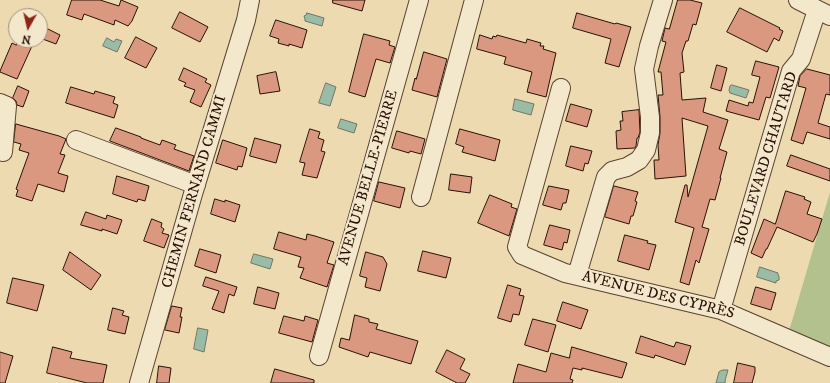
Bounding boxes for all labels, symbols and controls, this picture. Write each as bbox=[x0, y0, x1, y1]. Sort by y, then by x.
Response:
north arrow bbox=[8, 8, 48, 48]
text: N bbox=[21, 31, 32, 46]
street label: BOULEVARD CHAUTARD bbox=[732, 70, 802, 248]
street label: AVENUE BELLE-PIERRE bbox=[335, 88, 403, 268]
street label: CHEMIN FERNAND CAMMI bbox=[159, 94, 231, 290]
street label: AVENUE DES CYPRÈS bbox=[580, 268, 736, 324]

